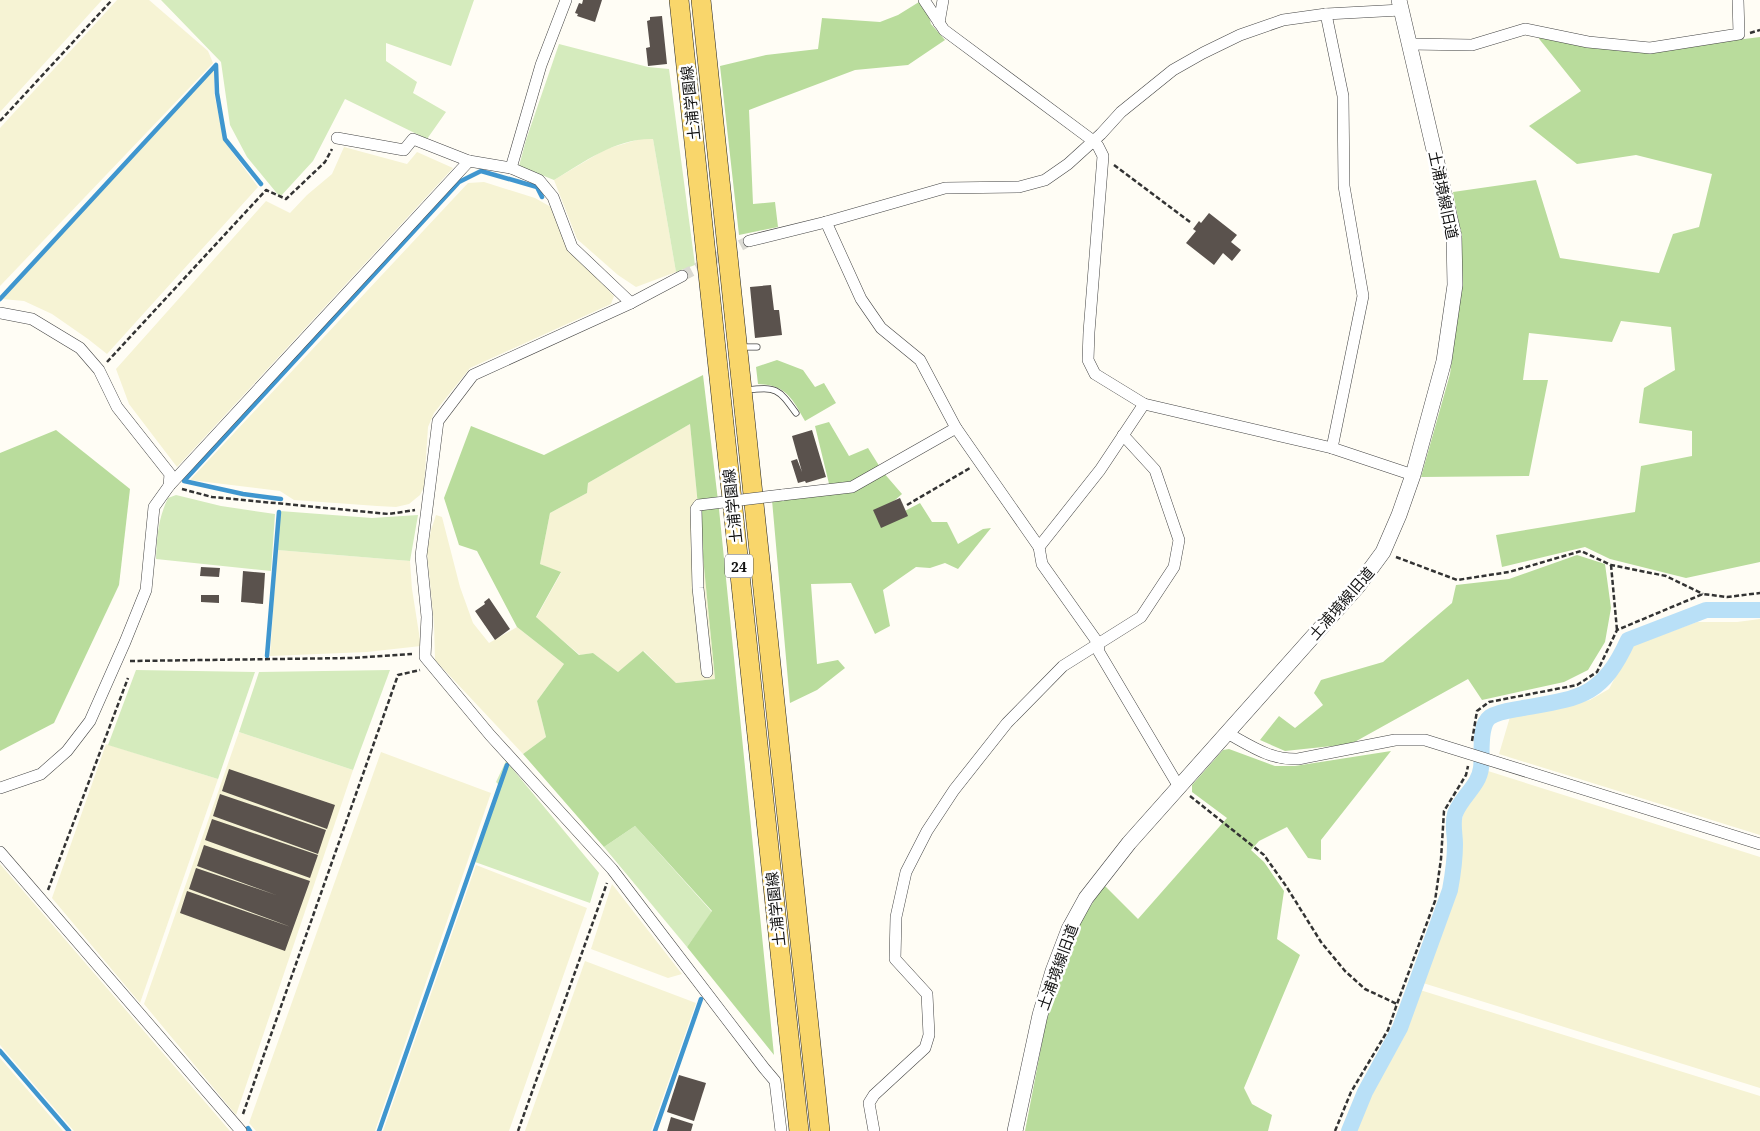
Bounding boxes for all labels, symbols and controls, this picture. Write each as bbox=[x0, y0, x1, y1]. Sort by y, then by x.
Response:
street label: 土浦学園線 bbox=[676, 65, 704, 141]
street label: 土浦境線旧道 bbox=[1425, 149, 1463, 241]
street label: 土浦学園線 bbox=[718, 468, 746, 544]
road number: 24 bbox=[725, 554, 753, 578]
street label: 土浦境線旧道 bbox=[1304, 562, 1378, 644]
street label: 土浦学園線 bbox=[761, 871, 789, 947]
street label: 土浦境線旧道 bbox=[1032, 921, 1082, 1013]

